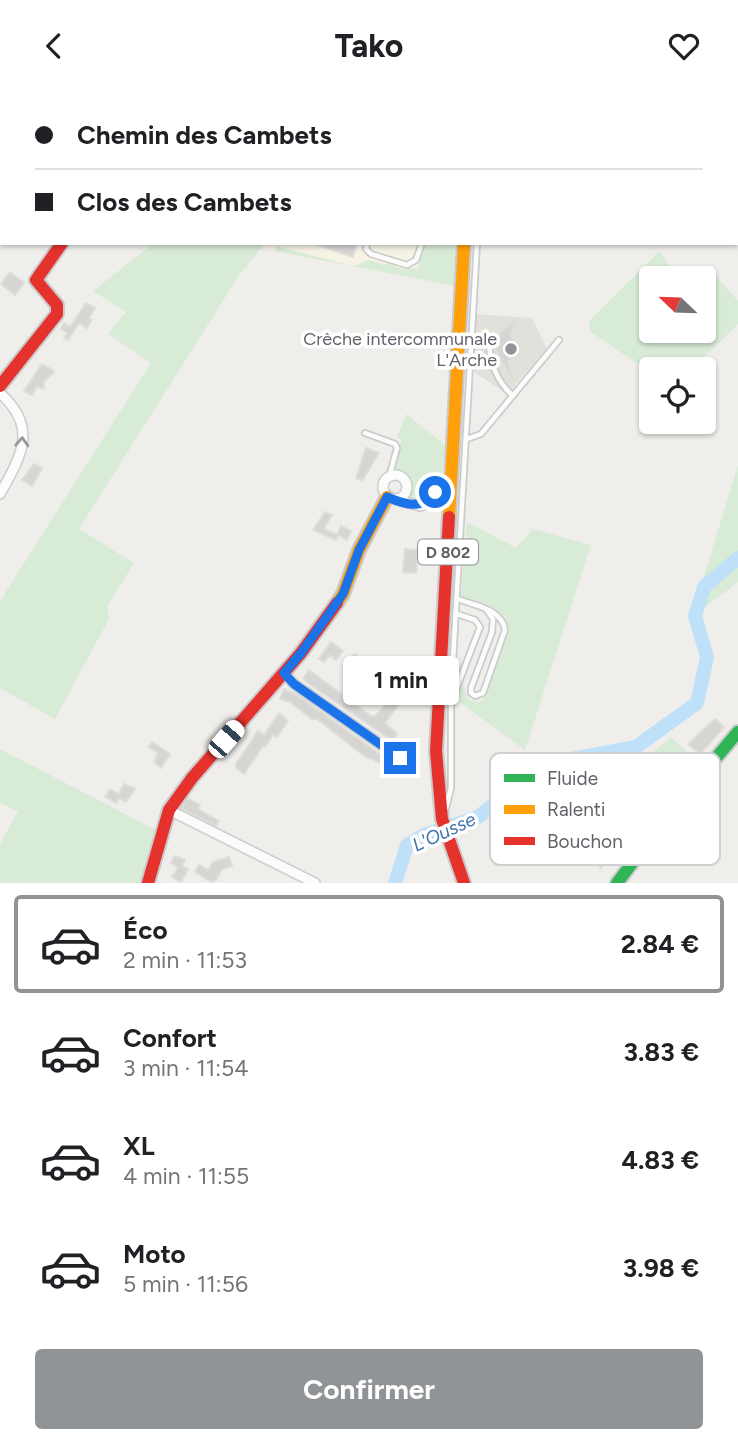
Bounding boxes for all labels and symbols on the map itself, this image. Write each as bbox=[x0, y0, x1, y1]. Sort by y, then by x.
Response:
north arrow bbox=[639, 266, 716, 343]
place label: Crèche intercommunale L'Arche bbox=[303, 328, 497, 371]
marker: Crèche intercommunale L'Arche bbox=[503, 341, 519, 357]
one-way arrow bbox=[14, 437, 29, 448]
route start bbox=[419, 476, 451, 508]
road number: D 802 bbox=[418, 539, 478, 565]
callout: 1 min bbox=[342, 657, 458, 705]
car bbox=[205, 716, 248, 762]
route end bbox=[384, 742, 416, 774]
legend bbox=[490, 753, 720, 865]
text: Fluide bbox=[547, 767, 598, 790]
text: Ralenti bbox=[547, 798, 605, 821]
water label: L'Ousse bbox=[409, 807, 480, 857]
text: Bouchon bbox=[547, 830, 623, 853]

